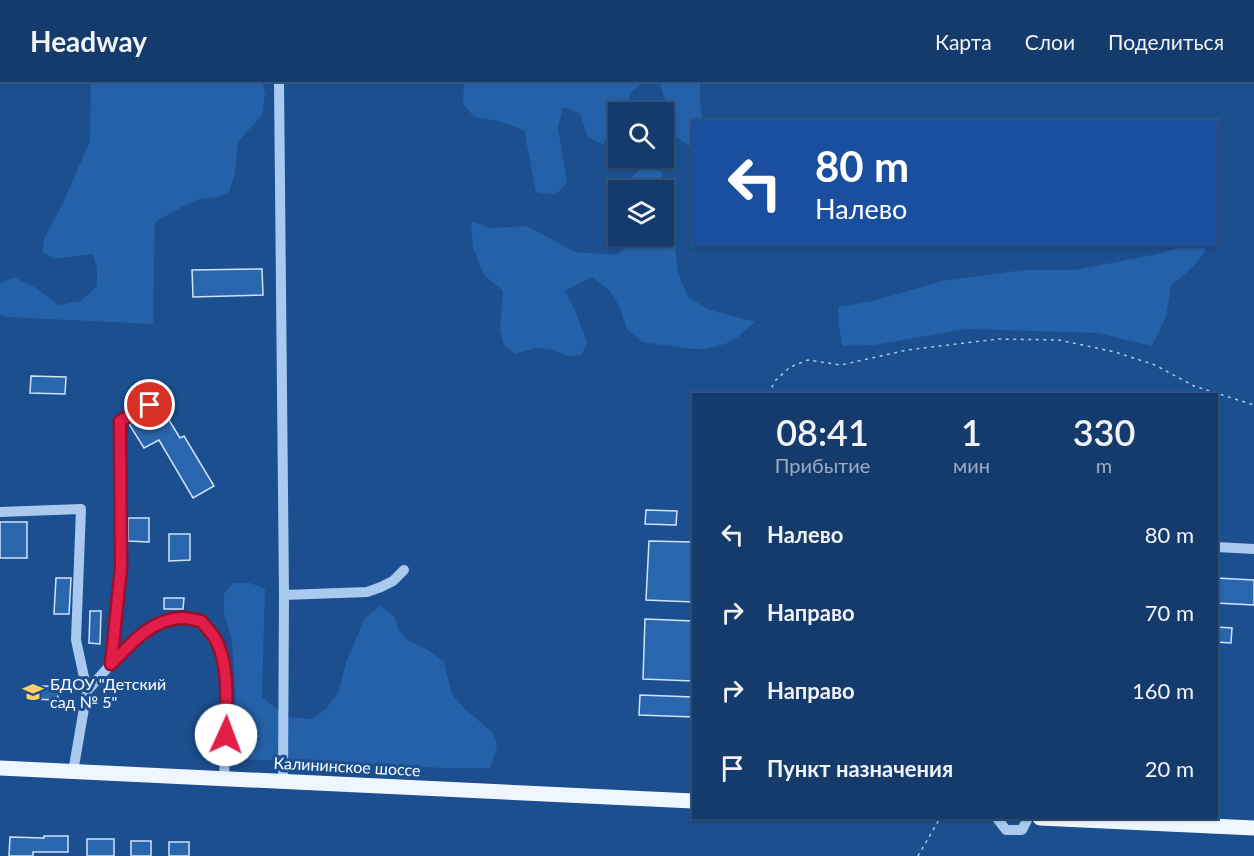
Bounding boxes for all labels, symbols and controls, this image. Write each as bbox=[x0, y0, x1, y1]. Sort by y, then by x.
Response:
text: Headway bbox=[30, 24, 147, 58]
text: Карта bbox=[935, 29, 992, 54]
text: Слои bbox=[1025, 29, 1075, 54]
text: Поделиться bbox=[1108, 29, 1224, 54]
map controls bbox=[608, 102, 674, 246]
button: search bbox=[608, 102, 674, 168]
text: 80 m bbox=[815, 141, 909, 191]
icon: left bbox=[716, 144, 794, 222]
button: layers bbox=[608, 180, 674, 246]
text: Налево bbox=[815, 192, 907, 225]
pin bbox=[124, 379, 175, 430]
icon: arrive bbox=[133, 388, 166, 421]
text: 08:41 bbox=[776, 410, 869, 454]
text: 1 bbox=[961, 410, 982, 454]
text: 330 bbox=[1073, 410, 1135, 454]
text: Прибытие bbox=[775, 453, 870, 477]
text: мин bbox=[953, 453, 990, 477]
text: m bbox=[1096, 453, 1112, 477]
icon: left bbox=[716, 518, 749, 551]
text: Налево bbox=[767, 521, 843, 548]
text: 80 m bbox=[1145, 521, 1194, 548]
icon: right bbox=[716, 596, 749, 629]
text: Направо bbox=[767, 599, 855, 626]
text: 70 m bbox=[1145, 599, 1194, 626]
place label: БДОУ "Детский сад № 5" bbox=[50, 674, 166, 711]
icon: right bbox=[716, 674, 749, 707]
text: Направо bbox=[767, 677, 855, 704]
text: 160 m bbox=[1132, 677, 1194, 704]
school or university icon: БДОУ "Детский сад № 5" bbox=[21, 680, 45, 704]
position arrow bbox=[194, 703, 258, 767]
icon: arrive bbox=[716, 752, 749, 785]
street label: Калининское шоссе bbox=[273, 753, 421, 779]
text: Пункт назначения bbox=[767, 755, 953, 782]
text: 20 m bbox=[1145, 755, 1194, 782]

